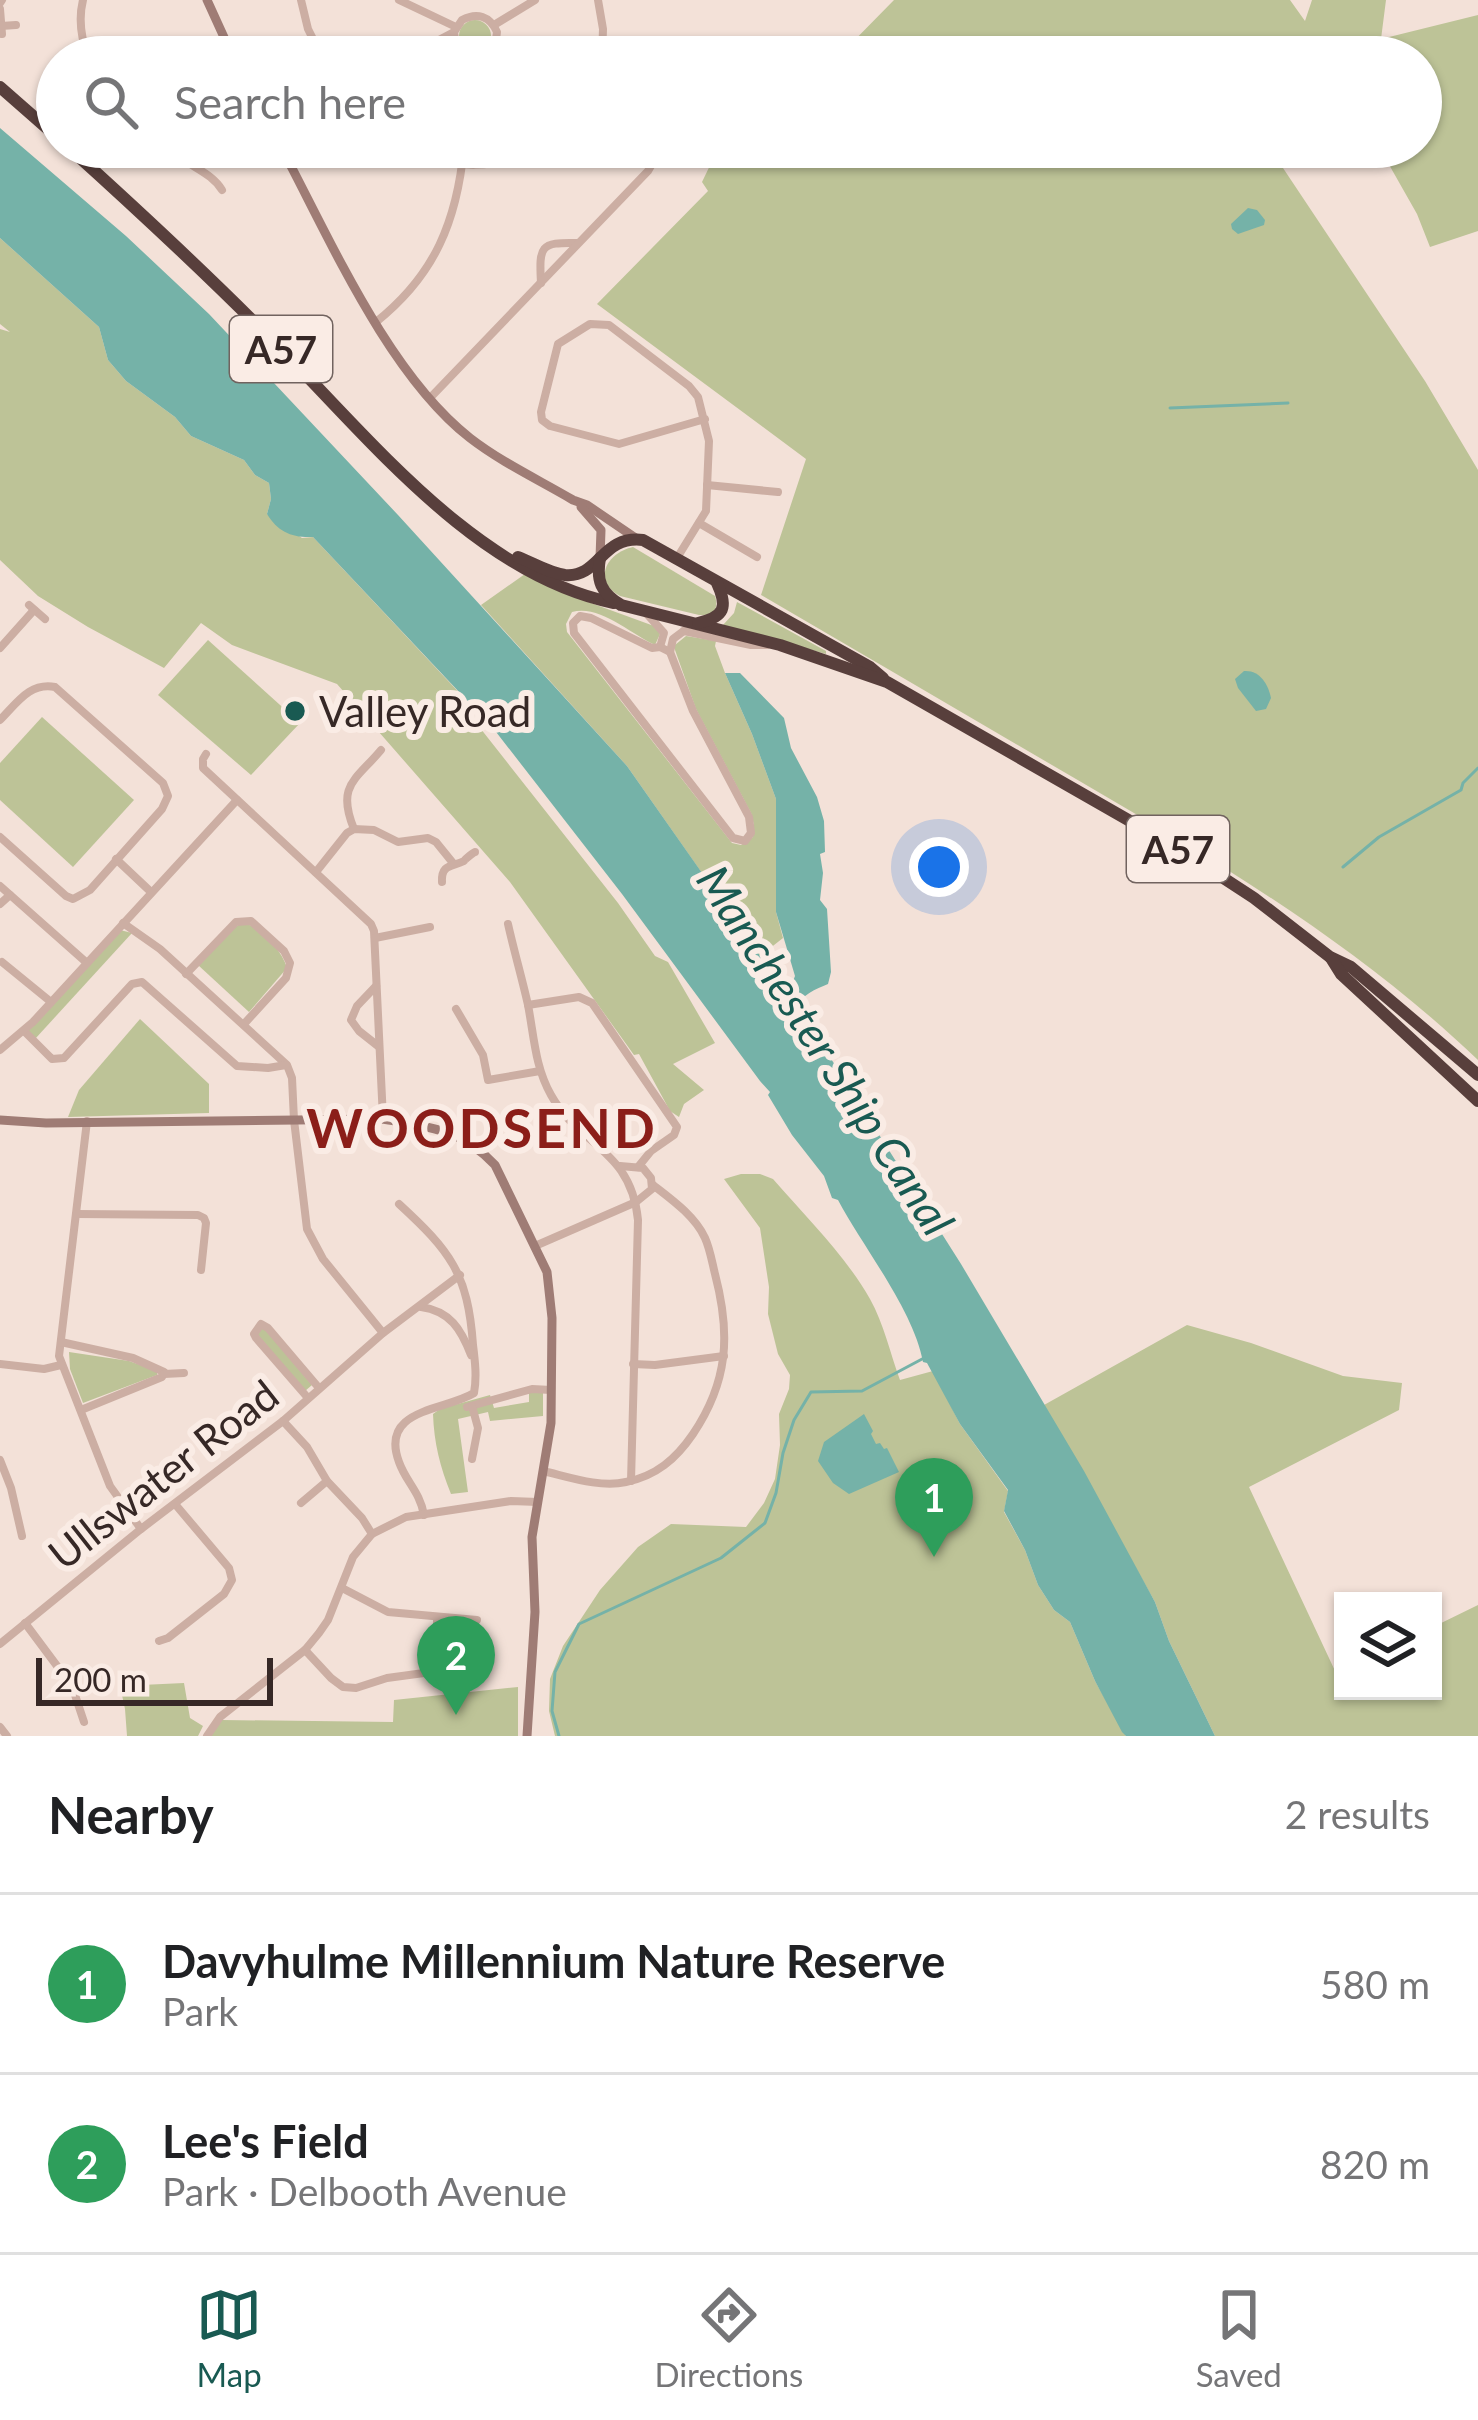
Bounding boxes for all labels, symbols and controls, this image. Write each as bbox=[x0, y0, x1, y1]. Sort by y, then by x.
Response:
search box bbox=[36, 36, 1442, 168]
icon: search bbox=[78, 69, 144, 135]
text: Search here bbox=[174, 75, 406, 129]
road number: A57 bbox=[230, 316, 332, 382]
place label: Valley Road bbox=[319, 686, 531, 736]
marker: Valley Road bbox=[282, 698, 308, 724]
road number: A57 bbox=[1127, 816, 1229, 882]
your location bbox=[909, 837, 969, 897]
water label: Manchester Ship Canal bbox=[686, 855, 966, 1245]
district label: WOODSEND bbox=[306, 1095, 658, 1160]
street label: Ullswater Road bbox=[38, 1369, 288, 1579]
pin: 1 bbox=[895, 1458, 973, 1557]
map controls bbox=[1334, 1592, 1442, 1700]
button: layers bbox=[1334, 1592, 1442, 1700]
pin: 2 bbox=[417, 1616, 495, 1715]
scale bar bbox=[36, 1652, 273, 1705]
text: 200 m bbox=[54, 1659, 147, 1699]
text: Nearby bbox=[48, 1784, 214, 1845]
text: 2 results bbox=[1285, 1791, 1430, 1837]
text: Davyhulme Millennium Nature Reserve bbox=[162, 1934, 945, 1988]
text: 1 bbox=[76, 1961, 98, 2007]
text: 580 m bbox=[1320, 1961, 1430, 2007]
text: Park bbox=[162, 1988, 238, 2034]
text: Lee's Field bbox=[162, 2114, 369, 2168]
text: 2 bbox=[76, 2141, 98, 2187]
text: 820 m bbox=[1320, 2141, 1430, 2187]
text: Park · Delbooth Avenue bbox=[162, 2168, 567, 2214]
tab: Map bbox=[196, 2282, 262, 2394]
tab: Directions bbox=[654, 2282, 803, 2394]
tab: Saved bbox=[1196, 2282, 1282, 2394]

